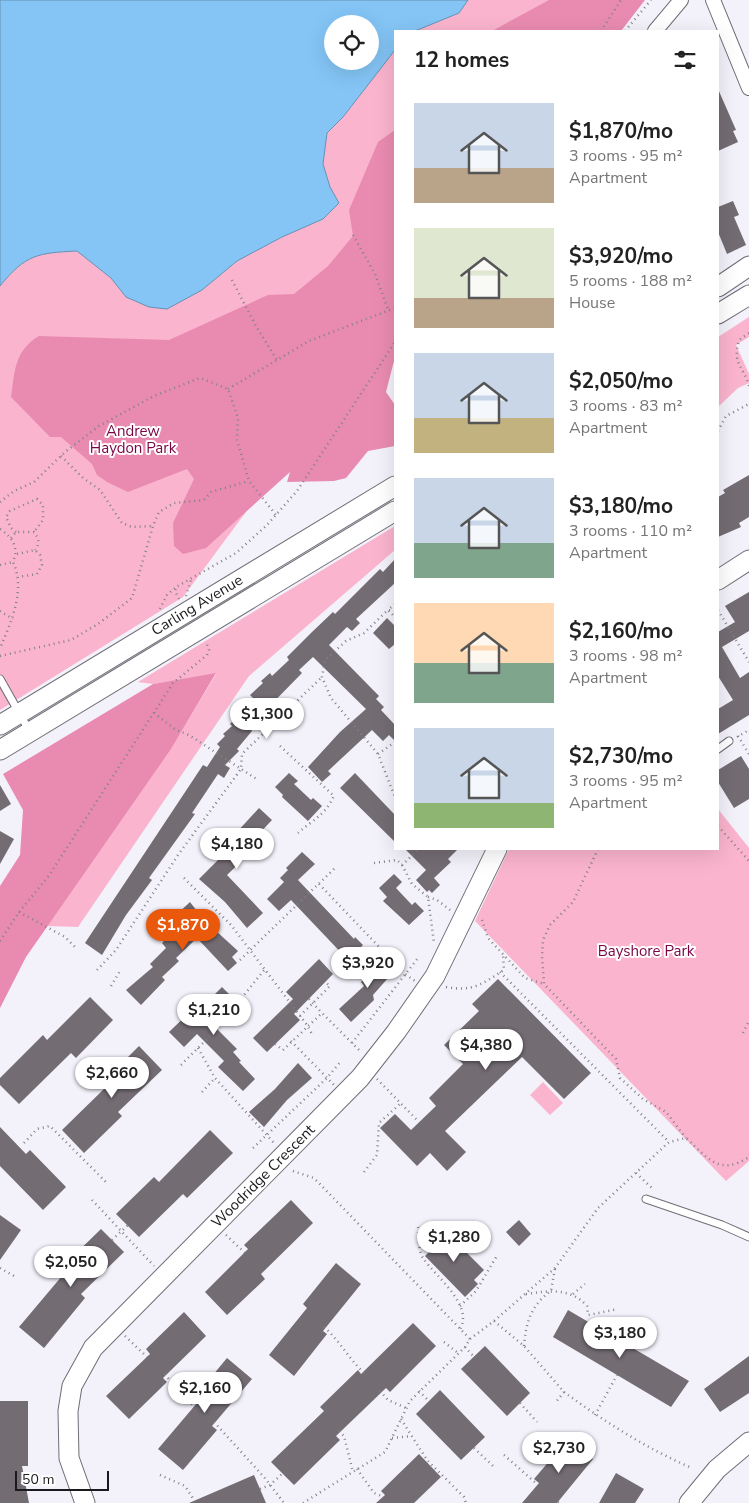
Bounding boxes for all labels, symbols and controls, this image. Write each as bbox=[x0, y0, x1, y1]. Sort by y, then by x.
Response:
map controls bbox=[324, 15, 379, 70]
button: locate bbox=[324, 15, 379, 70]
text: 12 homes bbox=[414, 46, 509, 74]
icon: filters bbox=[671, 46, 699, 74]
text: $1,870/mo bbox=[569, 117, 673, 145]
icon: home bbox=[454, 123, 514, 183]
text: 3 rooms · 95 m² bbox=[569, 145, 682, 167]
text: Apartment bbox=[569, 167, 647, 189]
text: $3,920/mo bbox=[569, 242, 673, 270]
icon: home bbox=[454, 248, 514, 308]
text: 5 rooms · 188 m² bbox=[569, 270, 692, 292]
text: House bbox=[569, 292, 615, 314]
text: $2,050/mo bbox=[569, 367, 673, 395]
icon: home bbox=[454, 373, 514, 433]
text: 3 rooms · 83 m² bbox=[569, 395, 682, 417]
text: Apartment bbox=[569, 417, 647, 439]
park label: Andrew Haydon Park bbox=[90, 421, 177, 458]
text: $3,180/mo bbox=[569, 492, 673, 520]
icon: home bbox=[454, 498, 514, 558]
text: 3 rooms · 110 m² bbox=[569, 520, 692, 542]
text: Apartment bbox=[569, 542, 647, 564]
street label: Carling Avenue bbox=[148, 570, 246, 640]
text: $2,160/mo bbox=[569, 617, 673, 645]
icon: home bbox=[454, 623, 514, 683]
text: 3 rooms · 98 m² bbox=[569, 645, 682, 667]
text: Apartment bbox=[569, 667, 647, 689]
pin: $1,300 bbox=[226, 698, 308, 740]
text: $1,300 bbox=[241, 703, 293, 725]
text: $2,730/mo bbox=[569, 742, 673, 770]
icon: home bbox=[454, 748, 514, 808]
text: 3 rooms · 95 m² bbox=[569, 770, 682, 792]
text: Apartment bbox=[569, 792, 647, 814]
pin: $4,180 bbox=[196, 828, 278, 870]
text: $4,180 bbox=[211, 833, 263, 855]
pin: $1,870 bbox=[142, 908, 224, 951]
text: $1,870 bbox=[157, 914, 209, 936]
park label: Bayshore Park bbox=[598, 941, 695, 961]
pin: $3,920 bbox=[327, 946, 409, 989]
text: $3,920 bbox=[342, 952, 394, 974]
pin: $1,210 bbox=[173, 994, 255, 1036]
text: $1,210 bbox=[188, 999, 240, 1021]
pin: $4,380 bbox=[445, 1028, 527, 1071]
text: $4,380 bbox=[460, 1034, 512, 1056]
pin: $2,660 bbox=[71, 1056, 153, 1099]
text: $2,660 bbox=[86, 1062, 138, 1084]
street label: Woodridge Crescent bbox=[207, 1119, 320, 1232]
pin: $1,280 bbox=[413, 1220, 495, 1263]
text: $1,280 bbox=[428, 1226, 480, 1248]
pin: $2,050 bbox=[30, 1246, 112, 1288]
text: $2,050 bbox=[45, 1251, 97, 1273]
pin: $3,180 bbox=[579, 1316, 661, 1359]
text: $3,180 bbox=[594, 1322, 646, 1344]
pin: $2,160 bbox=[164, 1372, 246, 1414]
text: $2,160 bbox=[179, 1377, 231, 1399]
pin: $2,730 bbox=[518, 1432, 600, 1474]
text: $2,730 bbox=[533, 1437, 585, 1459]
scale bar bbox=[15, 1468, 109, 1491]
text: 50 m bbox=[22, 1470, 54, 1489]

